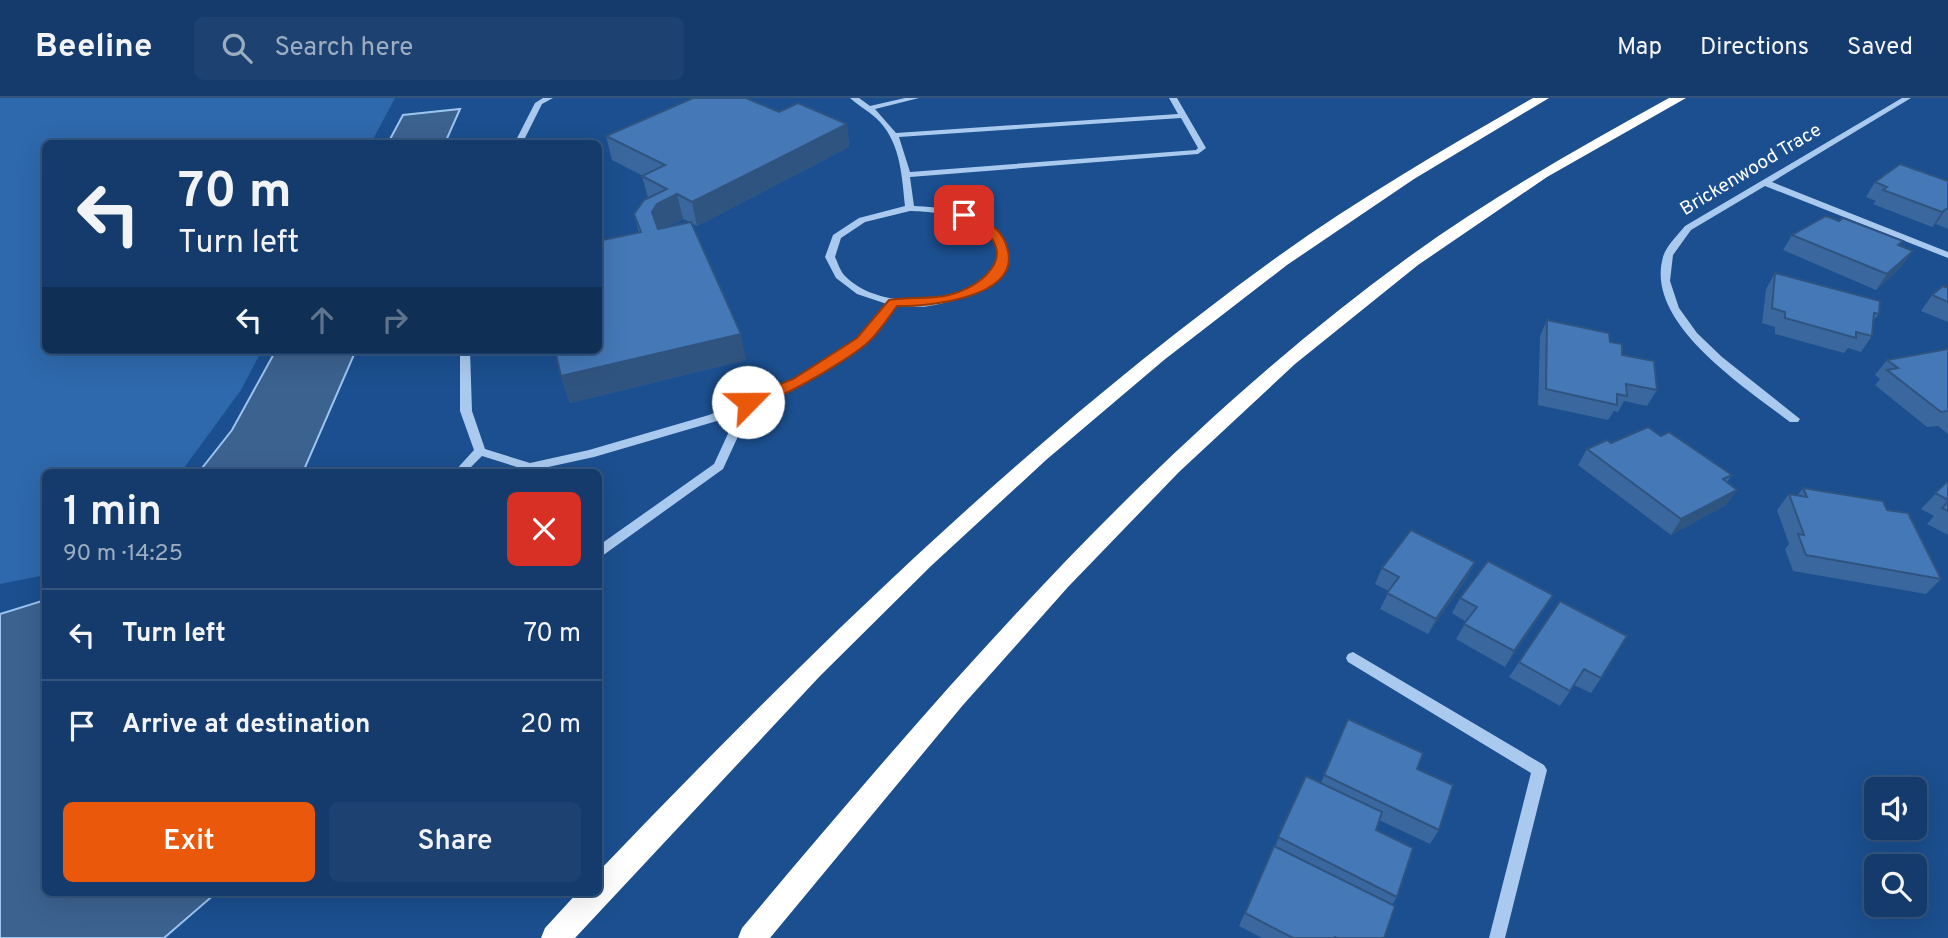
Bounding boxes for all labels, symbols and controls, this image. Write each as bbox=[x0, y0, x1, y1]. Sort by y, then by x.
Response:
search box bbox=[194, 17, 684, 80]
text: Beeline bbox=[35, 27, 152, 69]
icon: search bbox=[218, 29, 256, 67]
text: Search here bbox=[274, 32, 413, 65]
text: Map bbox=[1617, 33, 1662, 63]
text: Directions bbox=[1700, 33, 1809, 63]
text: Saved bbox=[1847, 33, 1913, 63]
street label: Brickenwood Trace bbox=[1676, 118, 1826, 222]
text: 70 m bbox=[178, 163, 292, 225]
icon: left bbox=[63, 168, 154, 259]
pin bbox=[934, 185, 994, 245]
icon: arrive bbox=[945, 196, 983, 234]
text: Turn left bbox=[178, 224, 299, 264]
icon: left bbox=[230, 301, 268, 339]
icon: ahead bbox=[303, 301, 341, 339]
icon: right bbox=[376, 301, 414, 339]
position arrow bbox=[711, 365, 785, 439]
text: 1 min bbox=[63, 487, 162, 540]
button: close bbox=[507, 492, 581, 566]
text: 90 m · 14:25 bbox=[63, 540, 183, 569]
icon: left bbox=[63, 616, 101, 654]
text: Turn left bbox=[122, 618, 226, 651]
text: 70 m bbox=[523, 618, 581, 651]
icon: arrive bbox=[63, 707, 101, 745]
text: Arrive at destination bbox=[122, 709, 370, 742]
text: 20 m bbox=[520, 709, 581, 742]
map controls bbox=[1864, 777, 1927, 917]
button: sound bbox=[1864, 777, 1927, 840]
button: Exit bbox=[63, 802, 315, 882]
button: Share bbox=[329, 802, 581, 882]
button: search bbox=[1864, 854, 1927, 917]

